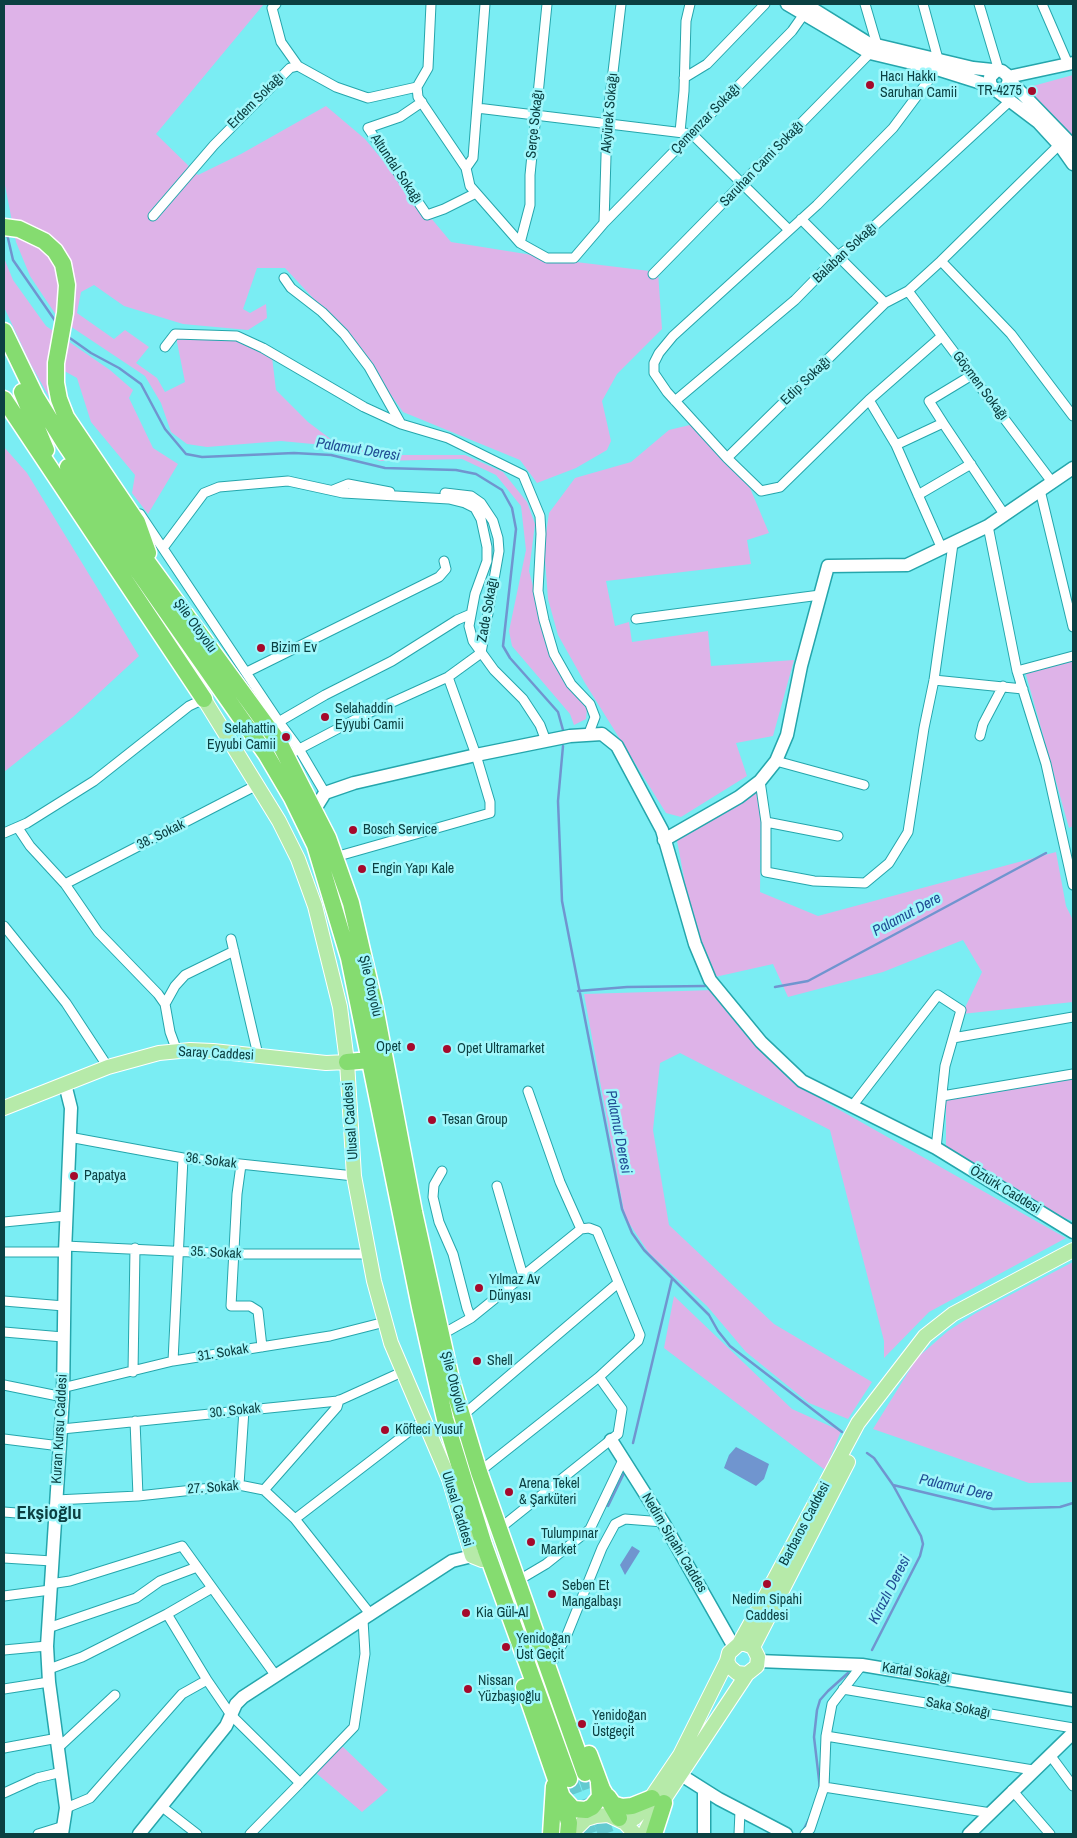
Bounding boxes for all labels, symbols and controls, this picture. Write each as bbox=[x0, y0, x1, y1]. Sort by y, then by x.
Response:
street label: Erdem Sokağı bbox=[224, 69, 288, 133]
place label: Hacı Hakkı Saruhan Camii bbox=[880, 69, 957, 102]
street label: Akyürek Sokağı bbox=[598, 72, 622, 154]
marker: Hacı Hakkı Saruhan Camii bbox=[864, 79, 876, 91]
street label: Çemenzar Sokağı bbox=[668, 80, 744, 158]
place label: TR-4275 bbox=[977, 83, 1022, 99]
marker: TR-4275 bbox=[1026, 85, 1038, 97]
street label: Serçe Sokağı bbox=[523, 89, 547, 159]
street label: Saruhan Cami Sokağı bbox=[717, 118, 807, 210]
street label: Altundal Sokağı bbox=[367, 131, 425, 207]
street label: Balaban Sokağı bbox=[810, 219, 880, 287]
street label: Göçmen Sokağı bbox=[949, 348, 1011, 424]
street label: Edip Sokağı bbox=[778, 353, 834, 409]
water label: Palamut Deresi bbox=[315, 434, 401, 466]
street label: Zade Sokağı bbox=[474, 576, 502, 644]
street label: Şile Otoyolu bbox=[170, 596, 220, 656]
place label: Bizim Ev bbox=[271, 640, 317, 656]
marker: Bizim Ev bbox=[255, 642, 267, 654]
place label: Selahaddin Eyyubi Camii bbox=[335, 701, 404, 734]
marker: Selahaddin Eyyubi Camii bbox=[319, 711, 331, 723]
place label: Selahattin Eyyubi Camii bbox=[207, 721, 276, 754]
marker: Selahattin Eyyubi Camii bbox=[280, 731, 292, 743]
street label: 38. Sokak bbox=[134, 816, 188, 854]
place label: Bosch Service bbox=[363, 822, 437, 838]
marker: Bosch Service bbox=[347, 824, 359, 836]
place label: Engin Yapı Kale bbox=[372, 861, 454, 877]
marker: Engin Yapı Kale bbox=[356, 863, 368, 875]
water label: Palamut Dere bbox=[870, 889, 944, 941]
street label: Şile Otoyolu bbox=[355, 954, 385, 1018]
place label: Opet bbox=[376, 1039, 401, 1055]
marker: Opet bbox=[405, 1041, 417, 1053]
place label: Opet Ultramarket bbox=[457, 1041, 544, 1057]
marker: Opet Ultramarket bbox=[441, 1043, 453, 1055]
street label: Saray Caddesi bbox=[178, 1044, 254, 1064]
street label: Ulusal Caddesi bbox=[340, 1082, 362, 1160]
water label: Palamut Deresi bbox=[601, 1089, 635, 1175]
place label: Tesan Group bbox=[442, 1112, 508, 1128]
marker: Tesan Group bbox=[426, 1114, 438, 1126]
street label: 36. Sokak bbox=[185, 1150, 237, 1172]
street label: Öztürk Caddesi bbox=[966, 1162, 1044, 1218]
place label: Papatya bbox=[84, 1168, 126, 1184]
marker: Papatya bbox=[68, 1170, 80, 1182]
street label: 35. Sokak bbox=[190, 1243, 242, 1263]
place label: Yılmaz Av Dünyası bbox=[489, 1272, 540, 1304]
marker: Yılmaz Av Dünyası bbox=[473, 1282, 485, 1294]
street label: 31. Sokak bbox=[196, 1341, 250, 1365]
street label: Şile Otoyolu bbox=[437, 1350, 469, 1414]
place label: Shell bbox=[487, 1353, 513, 1369]
marker: Shell bbox=[471, 1355, 483, 1367]
street label: Kuran Kursu Caddesi bbox=[49, 1374, 71, 1484]
street label: 30. Sokak bbox=[209, 1400, 261, 1422]
place label: Köfteci Yusuf bbox=[395, 1422, 463, 1438]
marker: Köfteci Yusuf bbox=[379, 1424, 391, 1436]
street label: Ulusal Caddesi bbox=[438, 1469, 476, 1549]
water label: Palamut Dere bbox=[917, 1471, 995, 1505]
place label: Arena Tekel & Şarküteri bbox=[519, 1476, 580, 1508]
street label: 27. Sokak bbox=[187, 1478, 239, 1498]
street label: Barbaros Caddesi bbox=[776, 1479, 834, 1569]
marker: Arena Tekel & Şarküteri bbox=[503, 1486, 515, 1498]
street label: Nedim Sipahi Caddes bbox=[638, 1490, 710, 1596]
district label: Ekşioğlu bbox=[17, 1503, 81, 1525]
place label: Tulumpınar Market bbox=[541, 1526, 598, 1558]
marker: Tulumpınar Market bbox=[525, 1536, 537, 1548]
water label: Kirazlı Deresi bbox=[865, 1553, 915, 1627]
place label: Seben Et Mangalbaşı bbox=[562, 1578, 621, 1610]
marker: Nedim Sipahi Caddesi bbox=[761, 1578, 773, 1590]
marker: Seben Et Mangalbaşı bbox=[546, 1588, 558, 1600]
place label: Nedim Sipahi Caddesi bbox=[732, 1592, 802, 1624]
place label: Kia Gül-Al bbox=[476, 1605, 528, 1621]
marker: Kia Gül-Al bbox=[460, 1607, 472, 1619]
place label: Yenidoğan Üst Geçit bbox=[516, 1631, 571, 1664]
marker: Yenidoğan Üst Geçit bbox=[500, 1641, 512, 1653]
street label: Kartal Sokağı bbox=[881, 1659, 951, 1687]
place label: Nissan Yüzbaşıoğlu bbox=[478, 1673, 541, 1705]
marker: Nissan Yüzbaşıoğlu bbox=[462, 1683, 474, 1695]
street label: Saka Sokağı bbox=[924, 1694, 992, 1722]
place label: Yenidoğan Üstgeçit bbox=[592, 1708, 647, 1740]
marker: Yenidoğan Üstgeçit bbox=[576, 1718, 588, 1730]

